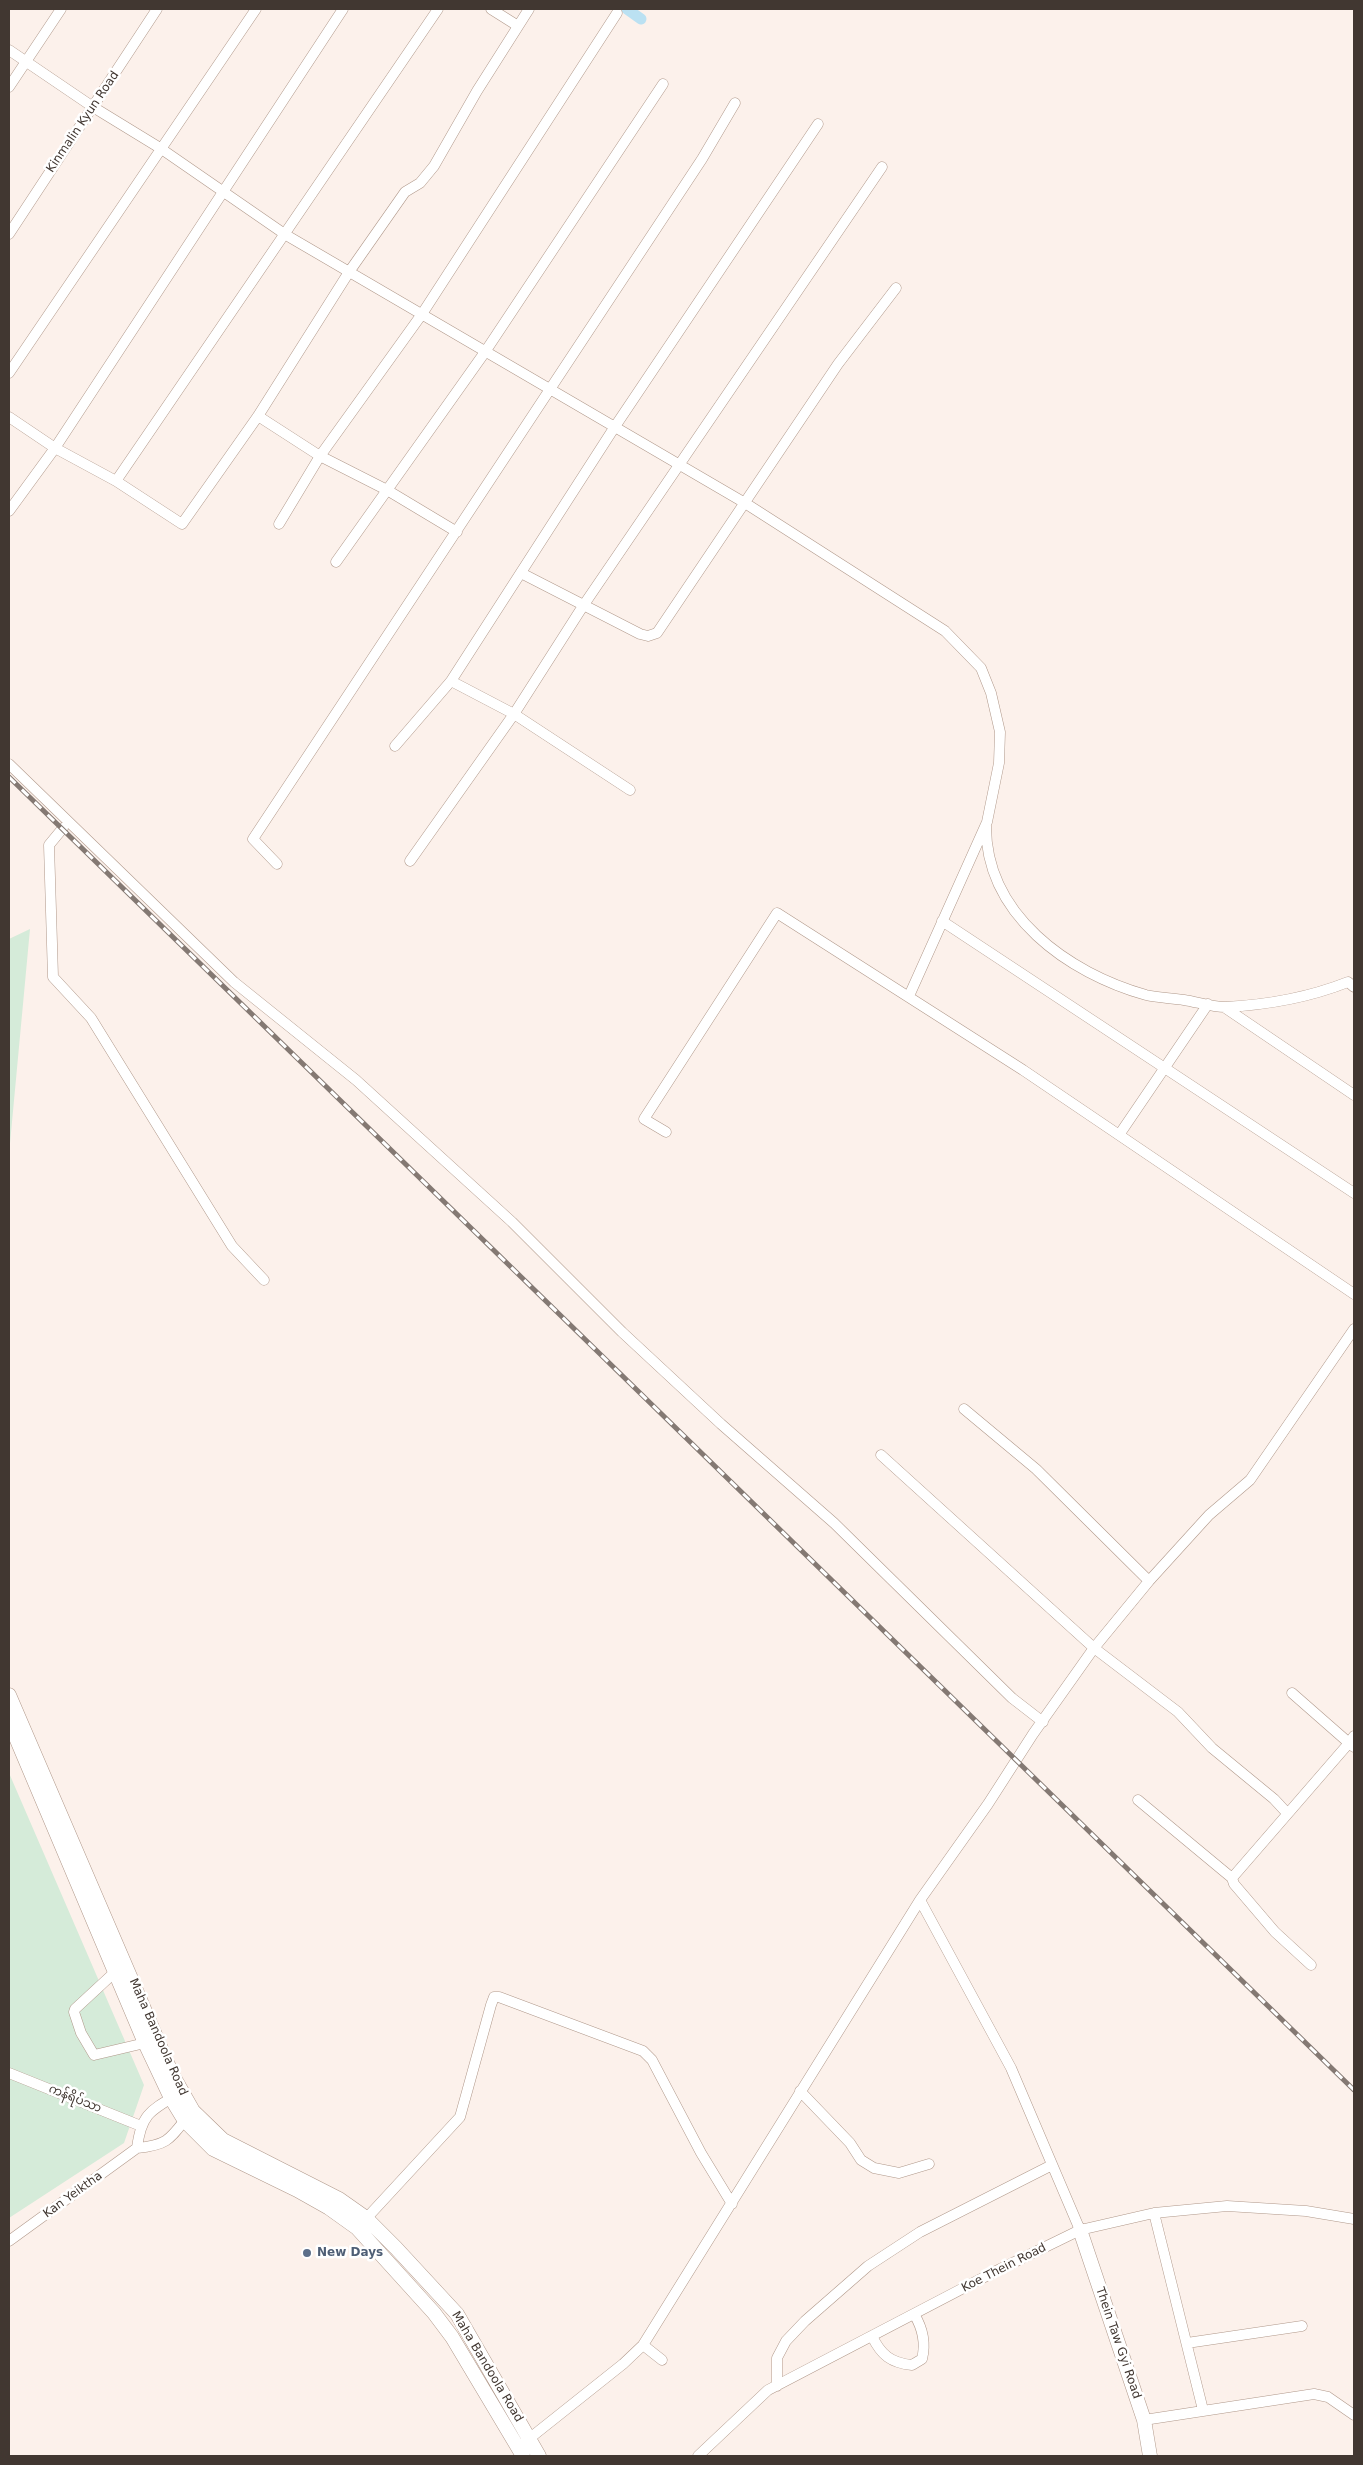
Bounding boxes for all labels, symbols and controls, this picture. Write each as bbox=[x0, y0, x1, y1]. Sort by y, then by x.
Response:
street label: Kinmalin Kyun Road bbox=[44, 69, 122, 175]
street label: Maha Bandoola Road bbox=[126, 1976, 190, 2098]
street label: ကန်ရိပ်သာ bbox=[46, 2082, 104, 2116]
street label: Kan Yeiktha bbox=[41, 2169, 105, 2221]
street label: Koe Thein Road bbox=[959, 2240, 1049, 2296]
place label: New Days bbox=[317, 2246, 383, 2260]
marker: New Days bbox=[301, 2247, 313, 2259]
street label: Thein Taw Gyi Road bbox=[1092, 2285, 1144, 2401]
street label: Maha Bandoola Road bbox=[448, 2309, 526, 2425]

